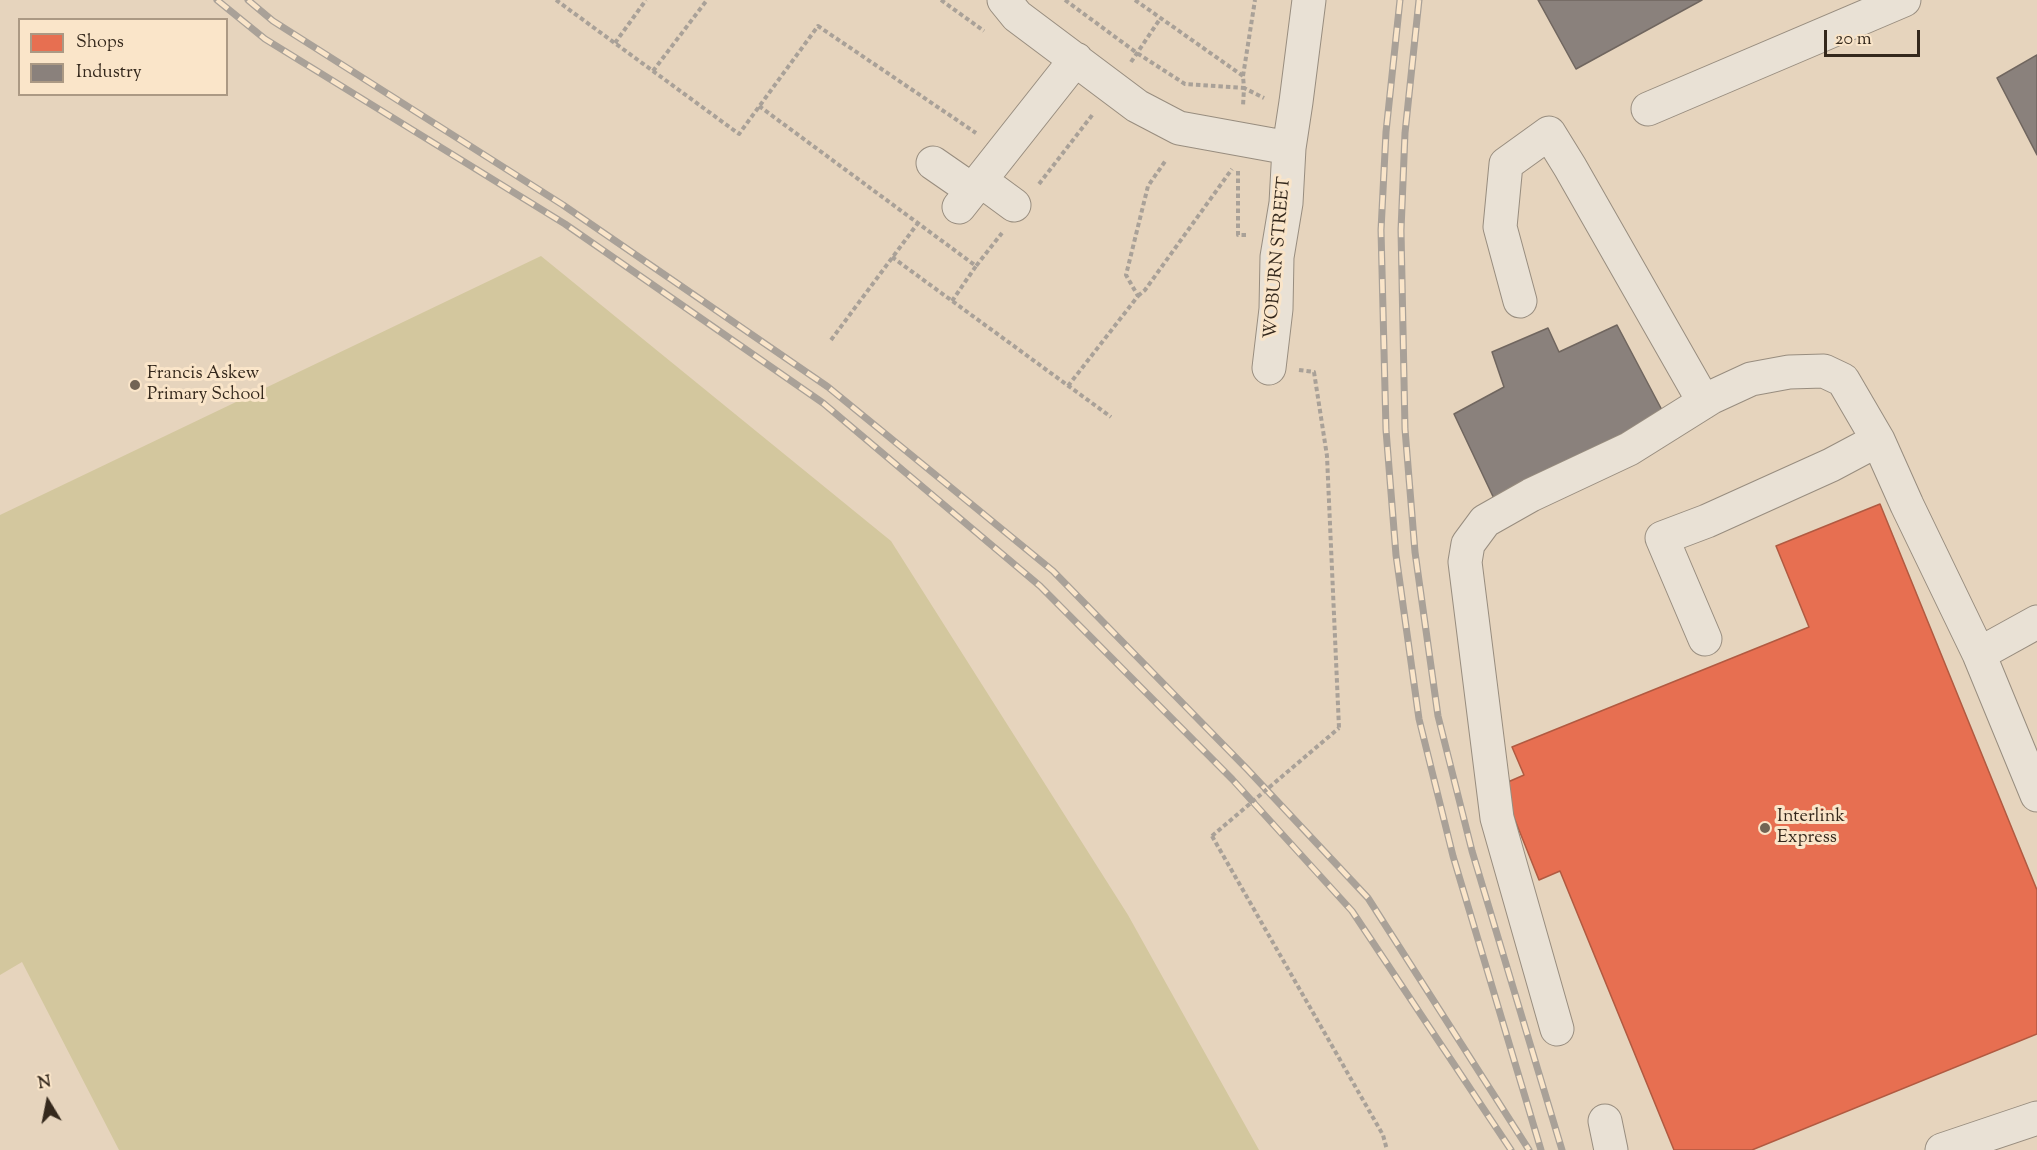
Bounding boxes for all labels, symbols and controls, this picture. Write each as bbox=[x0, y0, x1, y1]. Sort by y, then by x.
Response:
legend bbox=[18, 18, 228, 96]
scale bar bbox=[1827, 18, 1923, 56]
text: 20 m bbox=[1835, 27, 1872, 53]
text: Shops bbox=[76, 30, 124, 56]
text: Industry bbox=[76, 60, 142, 86]
street label: WOBURN STREET bbox=[1261, 176, 1297, 340]
place label: Francis Askew Primary School bbox=[147, 364, 265, 406]
marker: Francis Askew Primary School bbox=[128, 378, 142, 392]
place label: Interlink Express bbox=[1777, 807, 1845, 850]
marker: Interlink Express bbox=[1758, 821, 1772, 835]
text: N bbox=[36, 1071, 53, 1096]
north arrow bbox=[18, 1072, 78, 1132]

